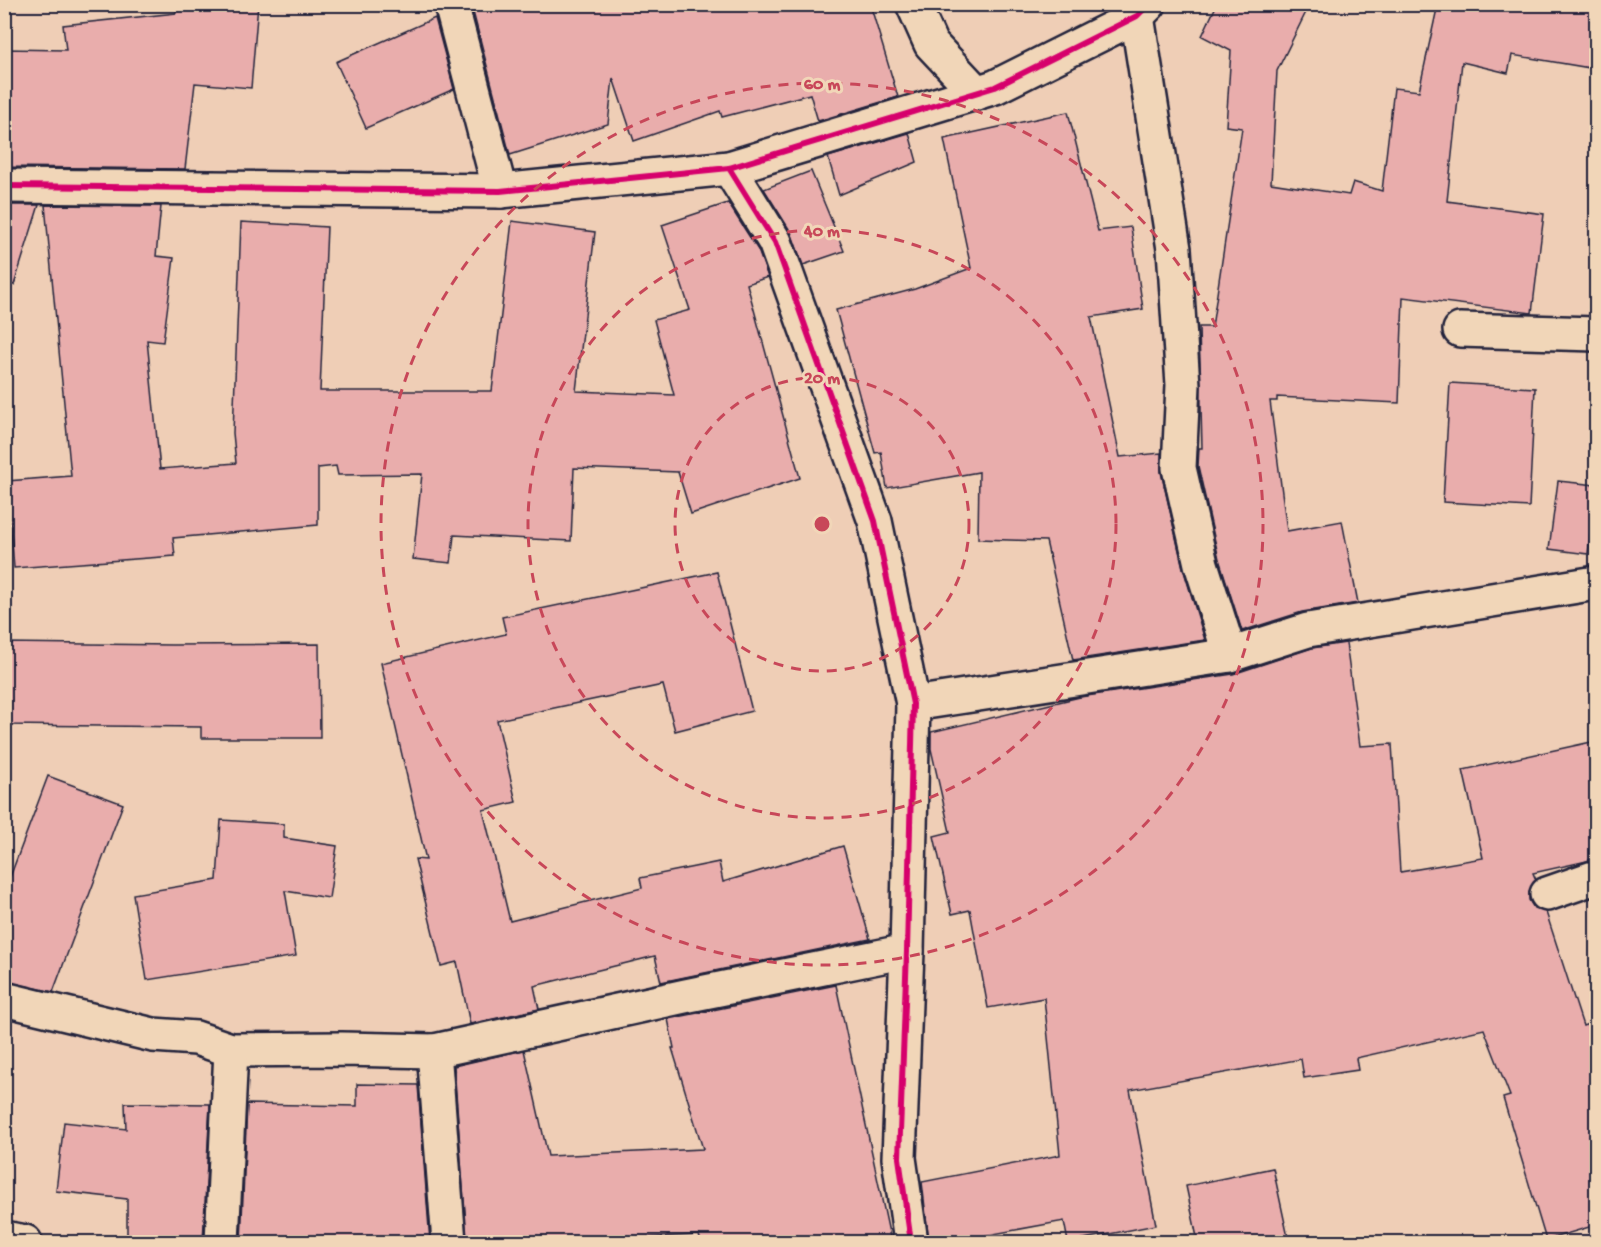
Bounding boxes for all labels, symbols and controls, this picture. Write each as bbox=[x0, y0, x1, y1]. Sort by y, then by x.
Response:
text: 60 m bbox=[804, 75, 840, 96]
text: 40 m bbox=[803, 222, 840, 243]
text: 20 m bbox=[804, 369, 840, 390]
centre of rings bbox=[812, 514, 832, 534]

